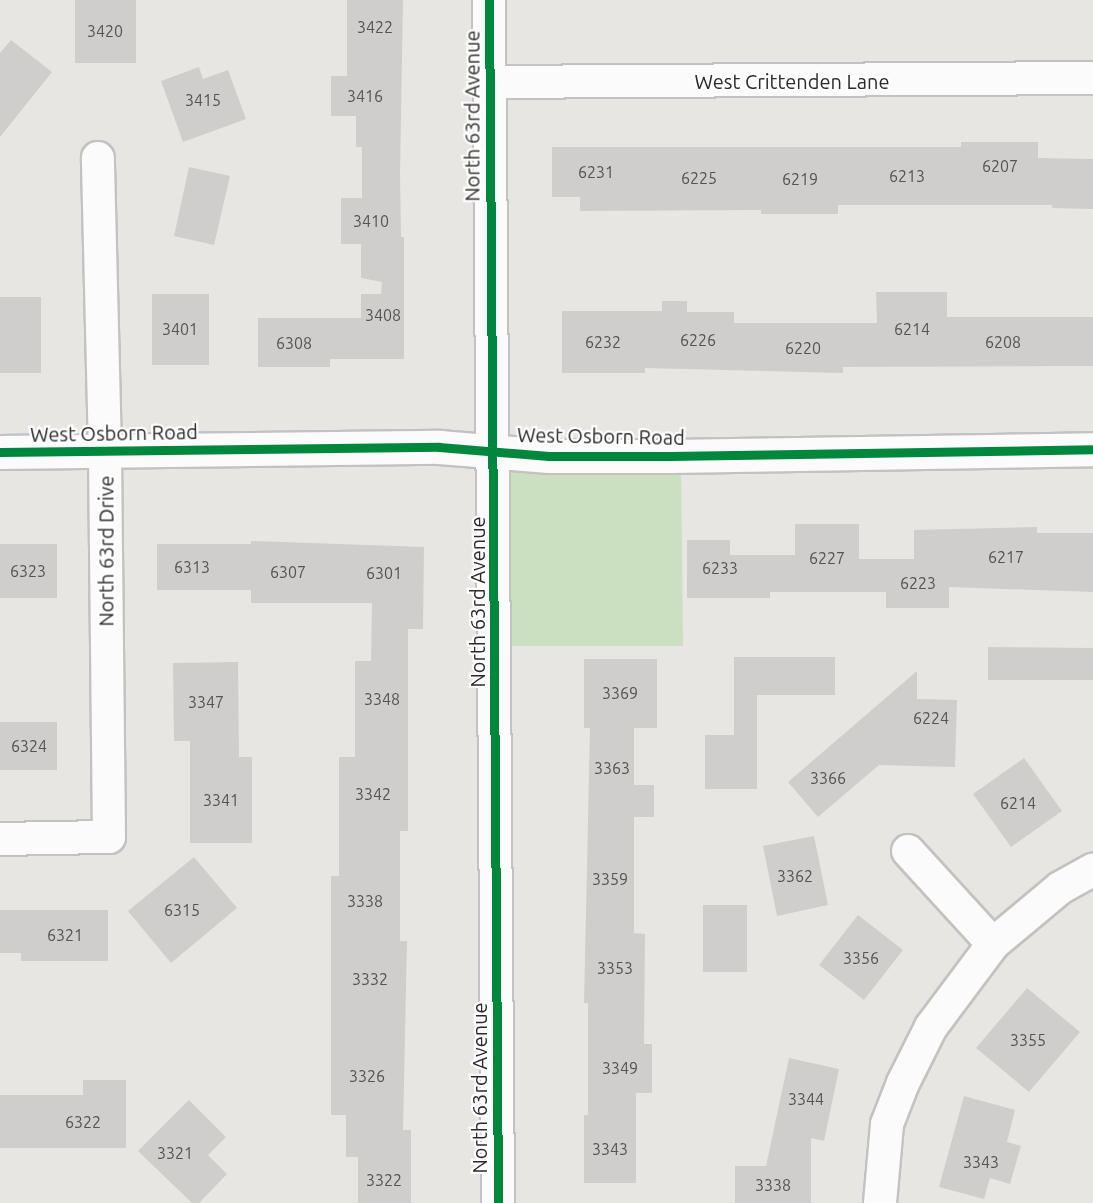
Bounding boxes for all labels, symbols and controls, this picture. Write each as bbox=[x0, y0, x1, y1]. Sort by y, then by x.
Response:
house number: 3422 bbox=[357, 17, 393, 37]
house number: 3420 bbox=[87, 21, 123, 41]
street label: North 63rd Avenue bbox=[460, 30, 484, 202]
street label: West Crittenden Lane bbox=[695, 69, 889, 93]
house number: 3416 bbox=[347, 86, 383, 106]
house number: 3415 bbox=[185, 90, 221, 110]
house number: 6207 bbox=[982, 156, 1018, 176]
house number: 6231 bbox=[578, 162, 614, 182]
house number: 6213 bbox=[889, 166, 925, 186]
house number: 6225 bbox=[681, 168, 717, 188]
house number: 6219 bbox=[782, 169, 818, 189]
house number: 3410 bbox=[353, 211, 389, 231]
house number: 3408 bbox=[365, 305, 401, 325]
house number: 3401 bbox=[162, 319, 198, 339]
house number: 6214 bbox=[894, 319, 930, 339]
house number: 6226 bbox=[680, 330, 716, 350]
house number: 6232 bbox=[585, 332, 621, 352]
house number: 6208 bbox=[985, 332, 1021, 352]
house number: 6308 bbox=[276, 333, 312, 353]
house number: 6220 bbox=[785, 338, 821, 358]
street label: West Osborn Road bbox=[30, 420, 198, 446]
street label: West Osborn Road bbox=[517, 423, 685, 449]
street label: North 63rd Drive bbox=[94, 475, 118, 627]
street label: North 63rd Avenue bbox=[465, 516, 489, 688]
house number: 6217 bbox=[988, 547, 1024, 567]
house number: 6227 bbox=[809, 548, 845, 568]
house number: 6313 bbox=[174, 557, 210, 577]
house number: 6233 bbox=[702, 558, 738, 578]
house number: 6323 bbox=[10, 561, 46, 581]
house number: 6307 bbox=[270, 562, 306, 582]
house number: 6301 bbox=[366, 563, 402, 583]
house number: 6223 bbox=[900, 573, 936, 593]
house number: 3369 bbox=[602, 683, 638, 703]
house number: 3348 bbox=[364, 689, 400, 709]
house number: 3347 bbox=[188, 692, 224, 712]
house number: 6224 bbox=[913, 708, 949, 728]
house number: 6324 bbox=[11, 736, 47, 756]
house number: 3363 bbox=[594, 758, 630, 778]
house number: 3366 bbox=[810, 768, 846, 788]
house number: 3342 bbox=[355, 784, 391, 804]
house number: 3341 bbox=[203, 790, 239, 810]
house number: 6214 bbox=[1000, 793, 1036, 813]
house number: 3362 bbox=[777, 866, 813, 886]
house number: 3359 bbox=[592, 869, 628, 889]
house number: 3338 bbox=[347, 891, 383, 911]
house number: 6315 bbox=[164, 900, 200, 920]
house number: 6321 bbox=[47, 925, 83, 945]
house number: 3356 bbox=[843, 948, 879, 968]
house number: 3353 bbox=[597, 958, 633, 978]
house number: 3332 bbox=[352, 969, 388, 989]
street label: North 63rd Avenue bbox=[467, 1002, 491, 1174]
house number: 3355 bbox=[1010, 1030, 1046, 1050]
house number: 3349 bbox=[602, 1058, 638, 1078]
house number: 3326 bbox=[349, 1066, 385, 1086]
house number: 3344 bbox=[788, 1089, 824, 1109]
house number: 6322 bbox=[65, 1112, 101, 1132]
house number: 3343 bbox=[592, 1139, 628, 1159]
house number: 3321 bbox=[157, 1143, 193, 1163]
house number: 3343 bbox=[963, 1152, 999, 1172]
house number: 3322 bbox=[366, 1170, 402, 1190]
house number: 3338 bbox=[755, 1175, 791, 1195]

